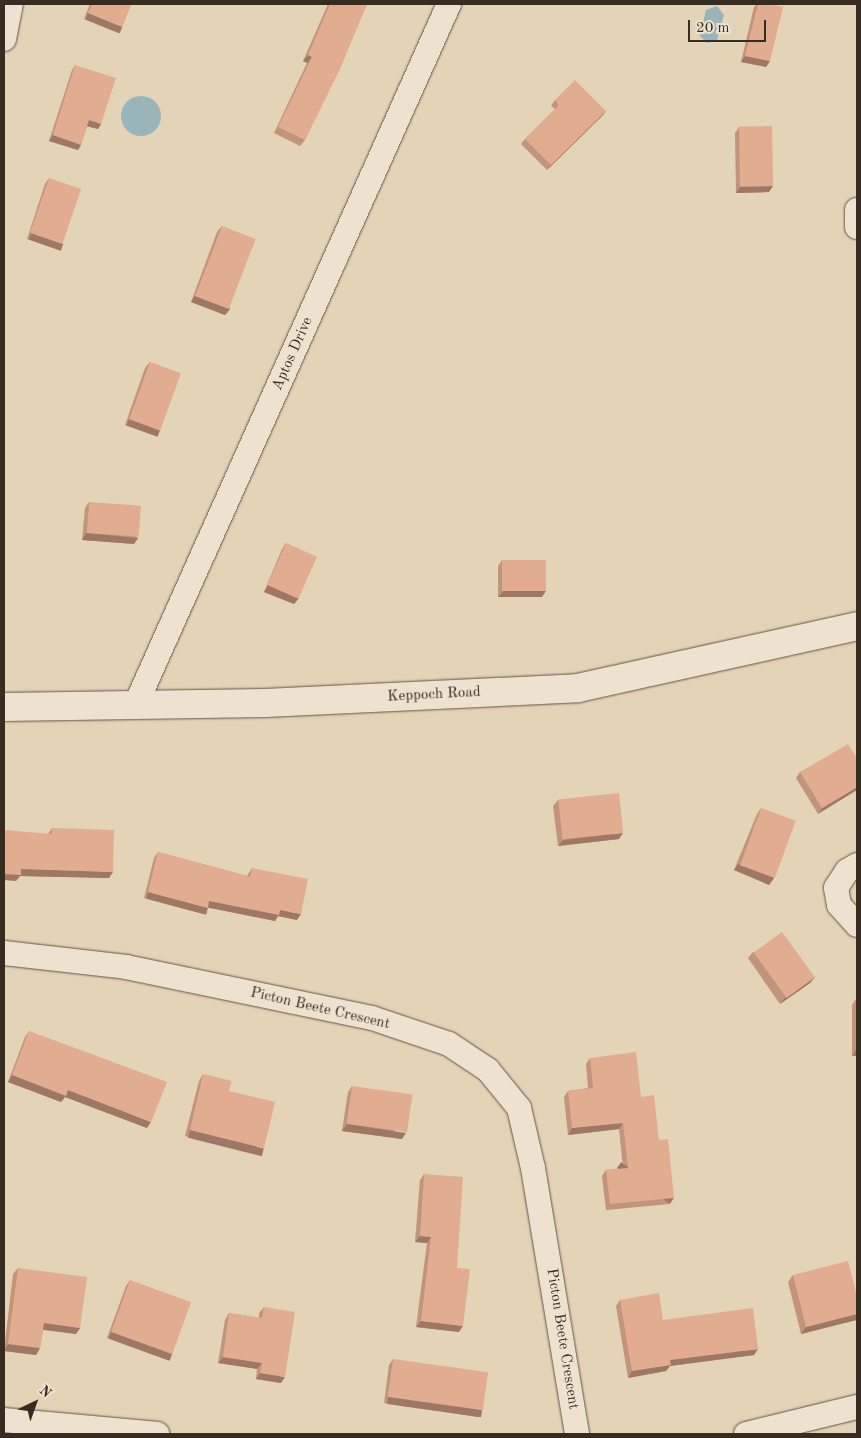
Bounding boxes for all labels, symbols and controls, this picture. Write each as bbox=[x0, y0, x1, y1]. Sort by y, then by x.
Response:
scale bar bbox=[691, 10, 768, 42]
text: 20 m bbox=[696, 21, 730, 36]
street label: Aptos Drive bbox=[269, 314, 317, 394]
street label: Keppoch Road bbox=[387, 684, 481, 706]
street label: Picton Beete Crescent bbox=[248, 984, 392, 1034]
street label: Picton Beete Crescent bbox=[542, 1267, 582, 1411]
north arrow bbox=[10, 1378, 60, 1428]
text: N bbox=[36, 1383, 54, 1401]

